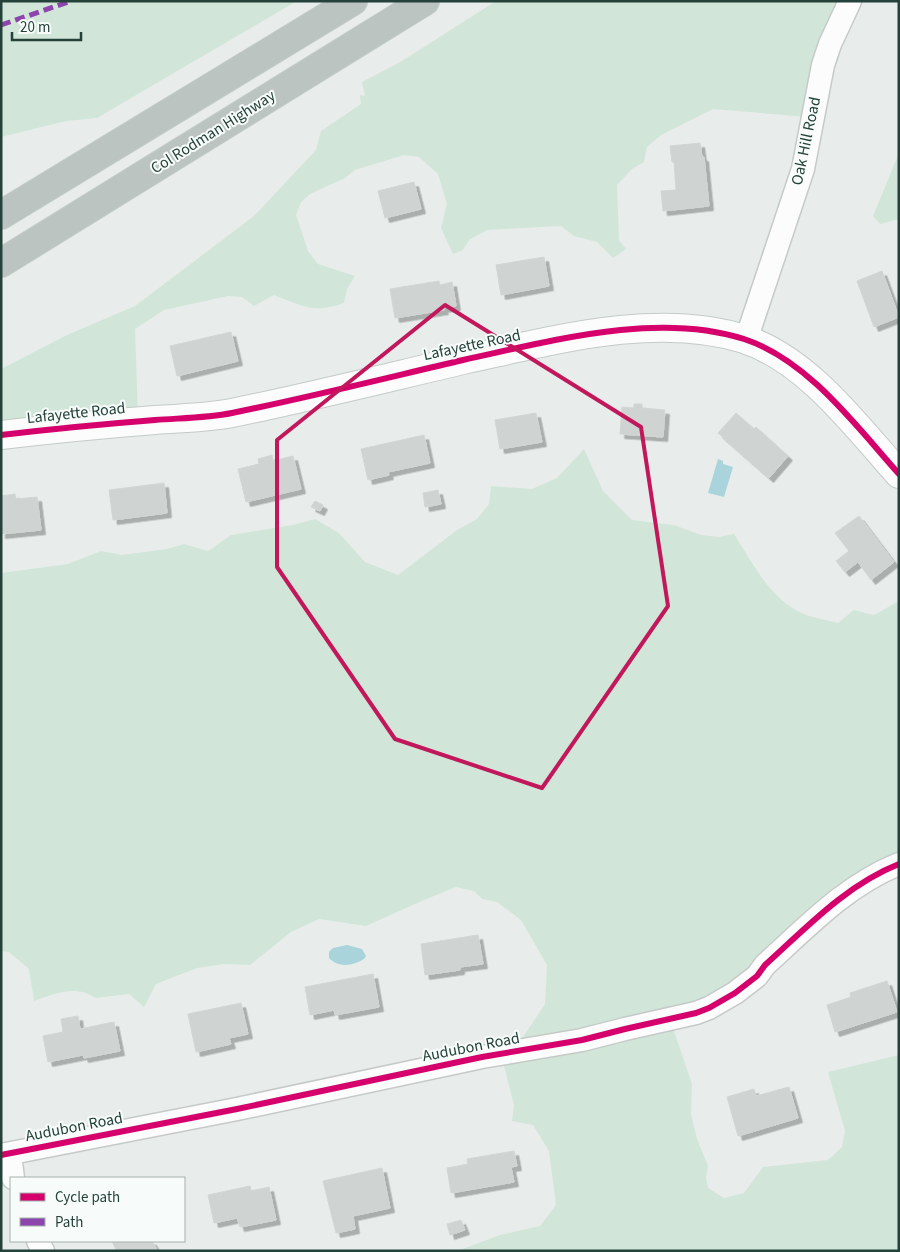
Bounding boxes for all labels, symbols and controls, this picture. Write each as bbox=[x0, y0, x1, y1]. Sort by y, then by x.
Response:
scale bar bbox=[12, 10, 81, 42]
text: 20 m bbox=[20, 17, 50, 38]
street label: Col Rodman Highway bbox=[147, 85, 280, 179]
street label: Oak Hill Road bbox=[786, 95, 826, 187]
street label: Lafayette Road bbox=[421, 324, 523, 366]
street label: Lafayette Road bbox=[26, 397, 126, 429]
street label: Audubon Road bbox=[420, 1027, 522, 1067]
street label: Audubon Road bbox=[23, 1107, 125, 1147]
legend bbox=[10, 1177, 185, 1242]
text: Cycle path bbox=[55, 1187, 120, 1208]
text: Path bbox=[55, 1212, 83, 1233]

